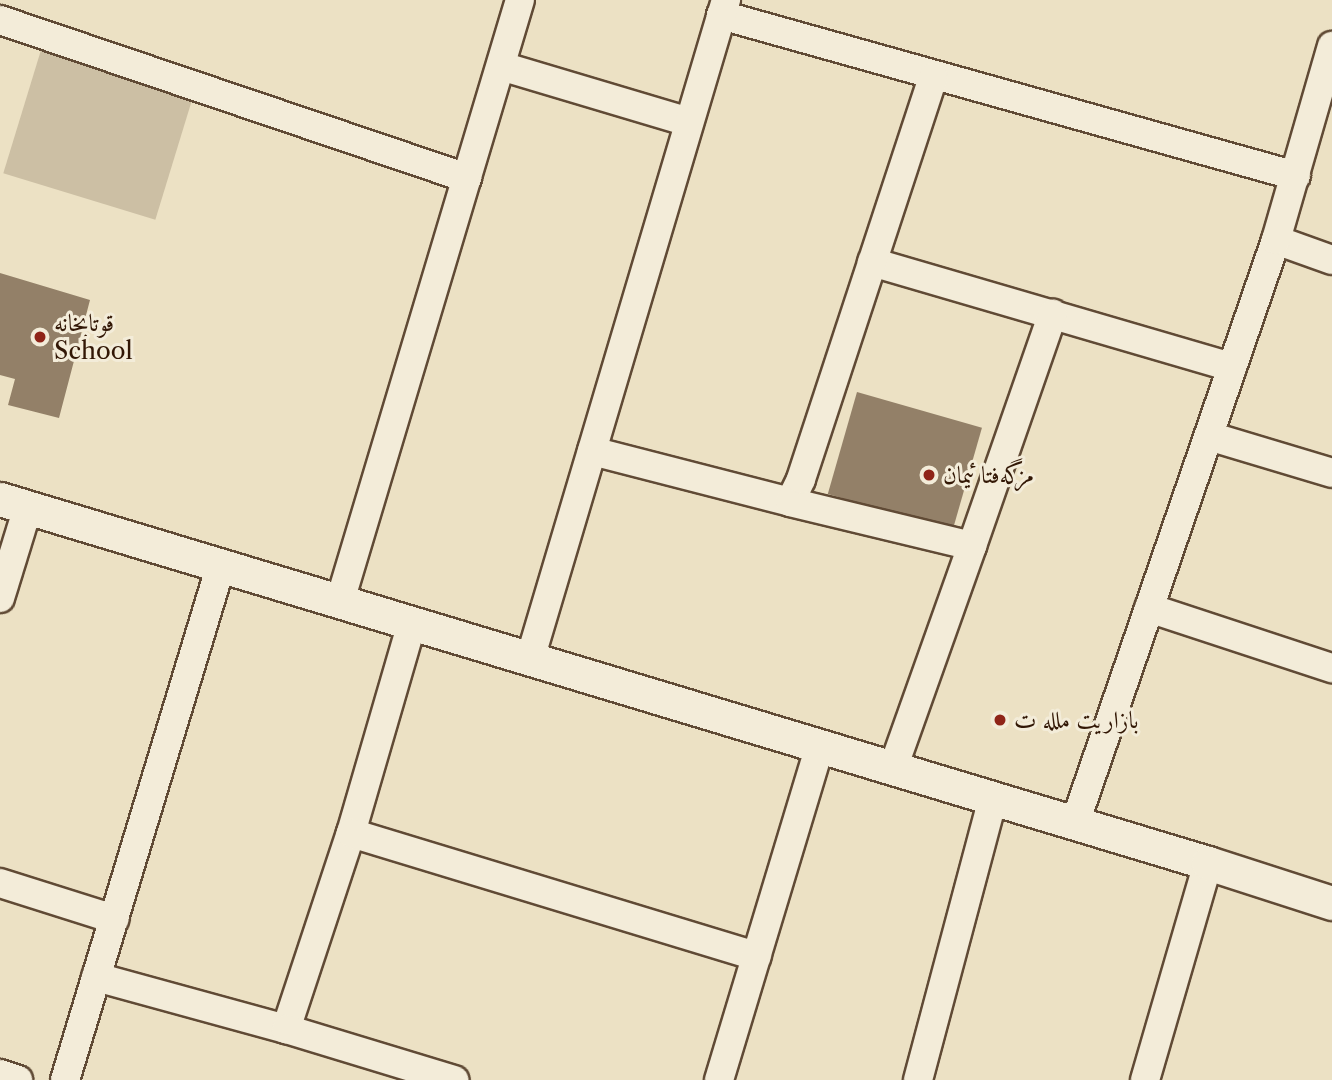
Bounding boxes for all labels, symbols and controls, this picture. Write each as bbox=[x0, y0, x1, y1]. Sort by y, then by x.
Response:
place label: قوتابخانه‌ School bbox=[54, 309, 133, 365]
marker: قوتابخانه‌ School bbox=[32, 329, 48, 345]
place label: مزگەفتا ئيمان bbox=[943, 461, 1034, 489]
marker: مزگەفتا ئيمان bbox=[921, 467, 937, 483]
place label: بازاريت ملله ت bbox=[1014, 706, 1138, 734]
marker: بازاريت ملله ت bbox=[992, 712, 1008, 728]

